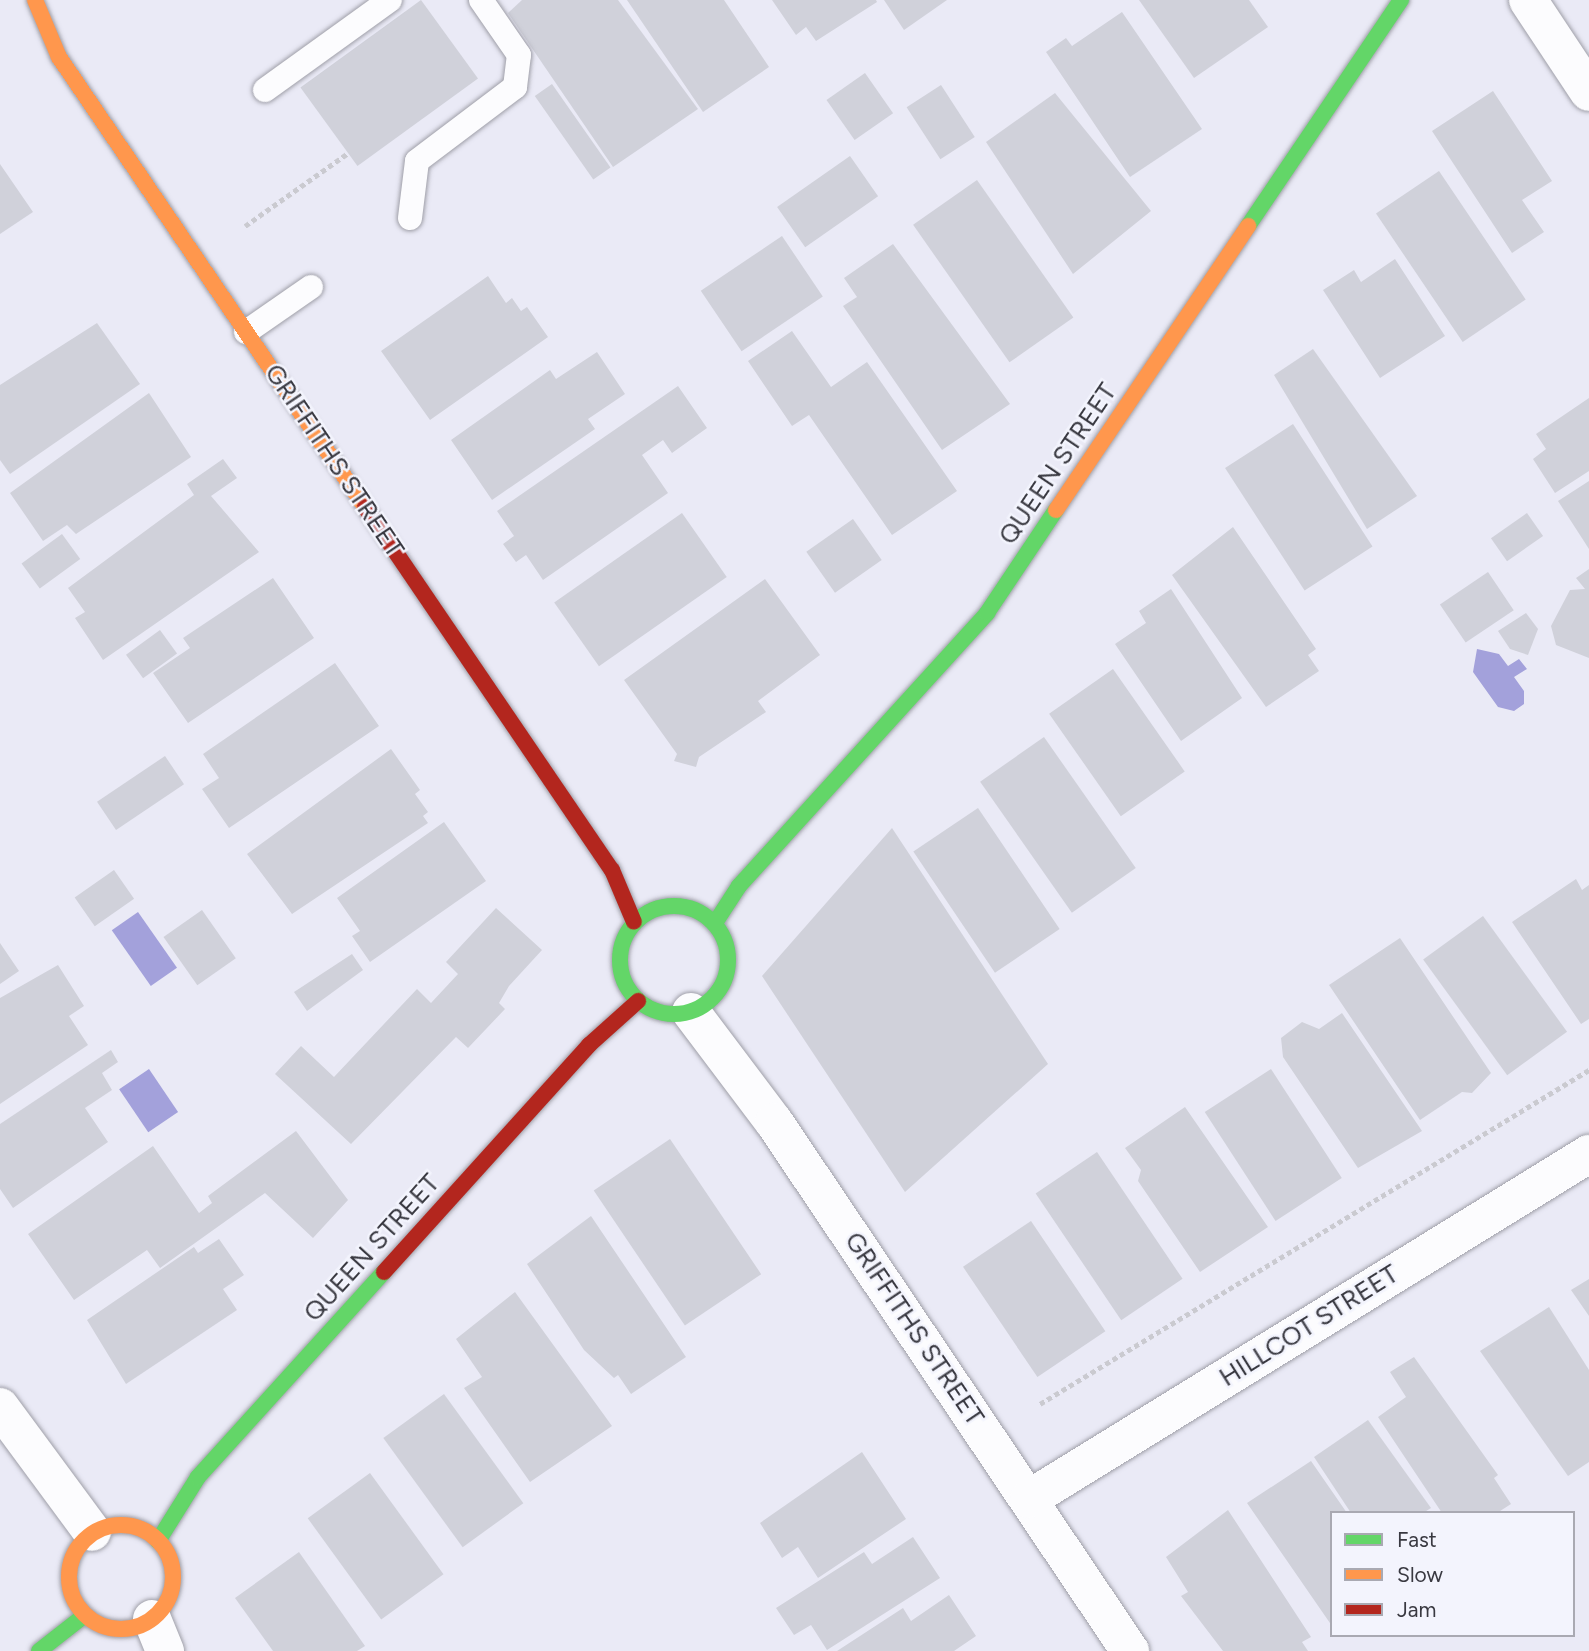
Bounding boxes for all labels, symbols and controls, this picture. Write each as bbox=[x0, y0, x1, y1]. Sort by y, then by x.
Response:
street label: GRIFFITHS STREET bbox=[258, 358, 410, 564]
street label: QUEEN STREET bbox=[993, 377, 1123, 551]
street label: QUEEN STREET bbox=[298, 1168, 446, 1328]
street label: GRIFFITHS STREET bbox=[838, 1226, 990, 1432]
street label: HILLCOT STREET bbox=[1214, 1259, 1404, 1393]
legend bbox=[1330, 1511, 1575, 1637]
text: Fast bbox=[1397, 1527, 1437, 1552]
text: Slow bbox=[1397, 1562, 1443, 1587]
text: Jam bbox=[1397, 1597, 1436, 1622]

